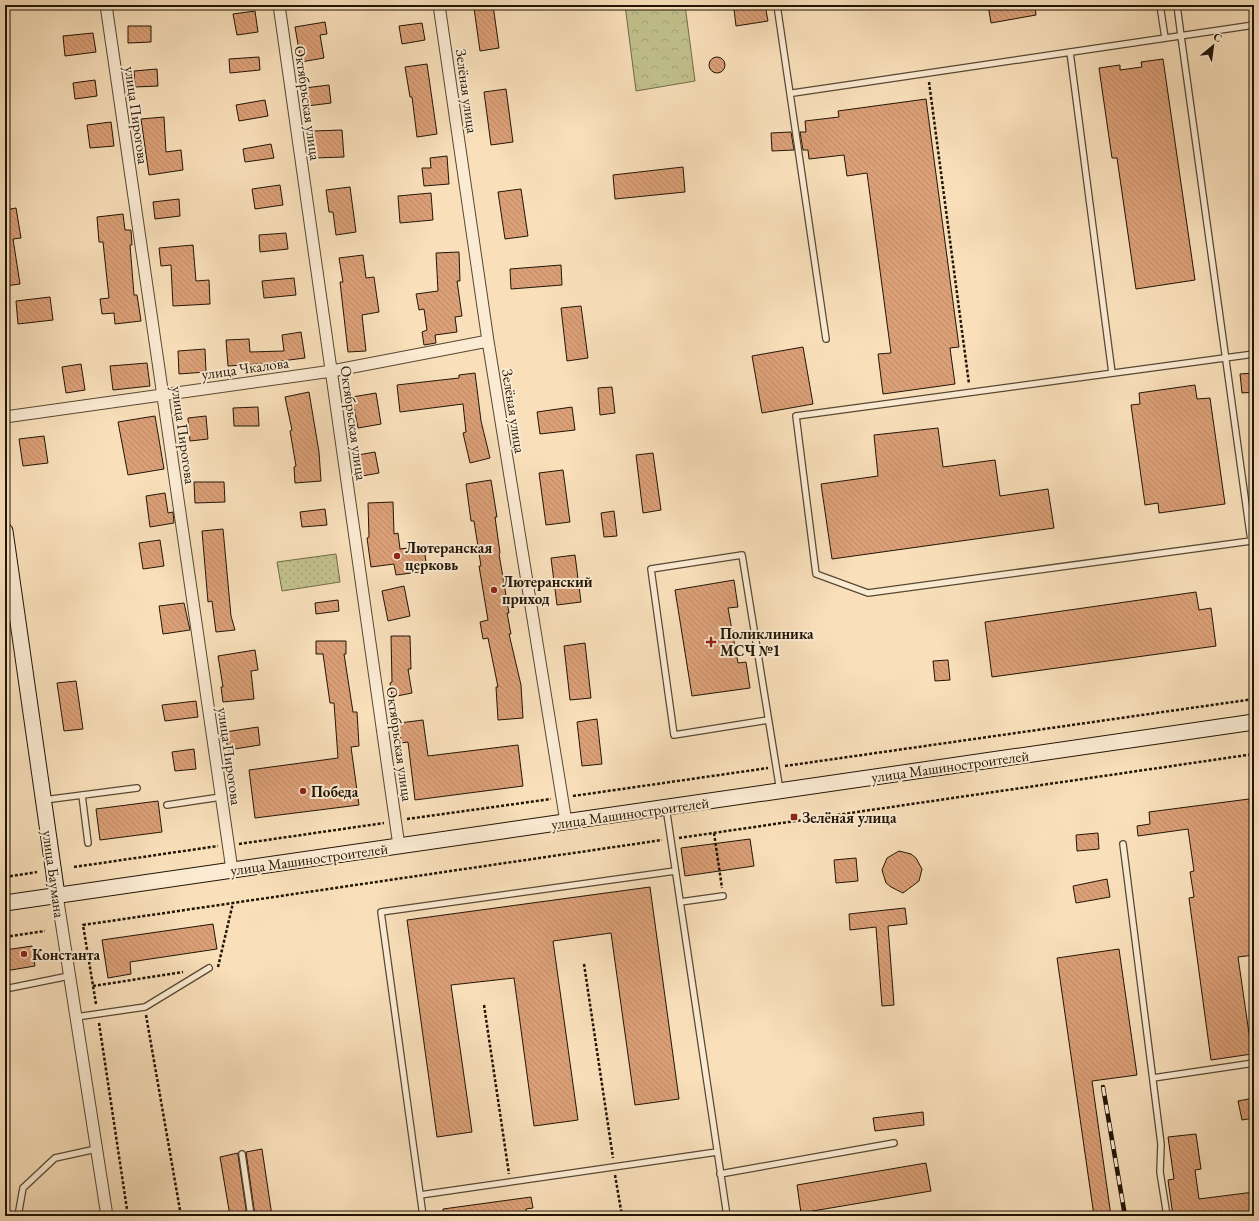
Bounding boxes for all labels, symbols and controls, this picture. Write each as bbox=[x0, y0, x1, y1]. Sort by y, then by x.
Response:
north arrow bbox=[1193, 26, 1233, 66]
text: С bbox=[1211, 29, 1225, 45]
street label: Октябрьская улица bbox=[291, 44, 325, 162]
street label: Зелёная улица bbox=[452, 48, 482, 134]
street label: улица Пирогова bbox=[121, 65, 153, 165]
street label: улица Чкалова bbox=[200, 352, 290, 384]
street label: Октябрьская улица bbox=[337, 364, 371, 482]
street label: Зелёная улица bbox=[498, 367, 530, 455]
street label: улица Пирогова bbox=[168, 385, 200, 485]
place label: Лютеранская церковь bbox=[405, 538, 492, 574]
marker: Лютеранская церковь bbox=[392, 551, 402, 561]
place label: Лютеранский приход bbox=[502, 572, 593, 608]
marker: Лютеранский приход bbox=[489, 585, 499, 595]
place label: Поликлиника МСЧ №1 bbox=[720, 624, 814, 660]
marker: Поликлиника МСЧ №1 bbox=[705, 636, 717, 648]
street label: Октябрьская улица bbox=[383, 685, 417, 803]
street label: улица Пирогова bbox=[214, 706, 246, 806]
street label: улица Машиностроителей bbox=[870, 746, 1030, 786]
place label: Победа bbox=[311, 782, 359, 801]
marker: Победа bbox=[298, 786, 308, 796]
street label: улица Машиностроителей bbox=[550, 793, 710, 833]
place label: Зелёная улица bbox=[802, 808, 897, 827]
marker: Зелёная улица bbox=[789, 812, 799, 822]
street label: улица Баумана bbox=[38, 829, 70, 919]
street label: улица Машиностроителей bbox=[229, 839, 389, 879]
place label: Константа bbox=[32, 945, 100, 964]
marker: Константа bbox=[19, 949, 29, 959]

